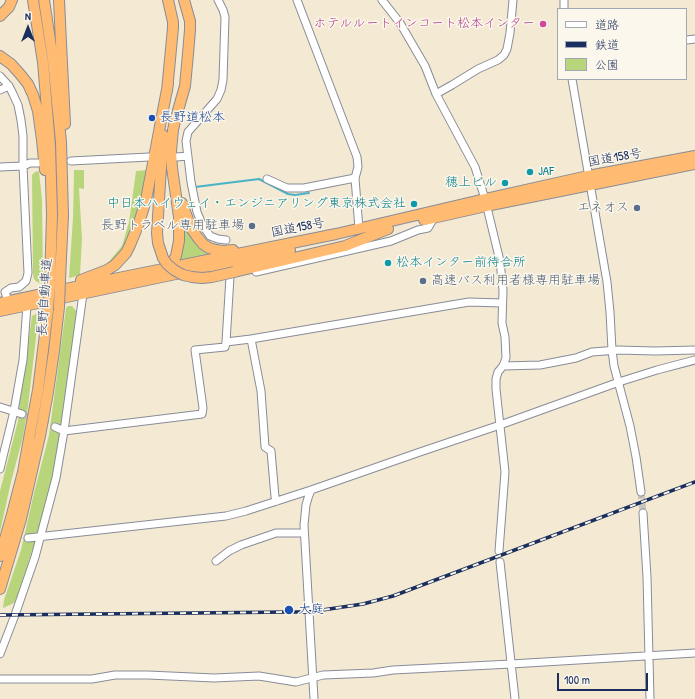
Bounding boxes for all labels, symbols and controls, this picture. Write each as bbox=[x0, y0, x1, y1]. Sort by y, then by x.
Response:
north arrow bbox=[8, 8, 48, 48]
legend bbox=[557, 8, 687, 80]
text: N bbox=[25, 9, 31, 23]
place label: ホテルルートインコート松本インター bbox=[313, 16, 535, 32]
text: 道路 bbox=[595, 16, 619, 33]
marker: ホテルルートインコート松本インター bbox=[538, 19, 548, 29]
text: 鉄道 bbox=[595, 36, 619, 53]
text: 公園 bbox=[595, 56, 619, 73]
place label: 長野道松本 bbox=[160, 110, 225, 126]
marker: 長野道松本 bbox=[147, 113, 157, 123]
street label: 国道158号 bbox=[587, 146, 643, 170]
place label: JAF bbox=[538, 164, 554, 180]
marker: JAF bbox=[525, 167, 535, 177]
place label: 穂上ビル bbox=[445, 175, 497, 191]
marker: 穂上ビル bbox=[500, 178, 510, 188]
place label: 中日本ハイウェイ・エンジニアリング東京株式会社 bbox=[107, 196, 406, 212]
marker: 中日本ハイウェイ・エンジニアリング東京株式会社 bbox=[409, 199, 419, 209]
place label: エネオス bbox=[577, 200, 629, 216]
marker: エネオス bbox=[632, 203, 642, 213]
street label: 国道158号 bbox=[270, 215, 326, 241]
place label: 長野トラベル専用駐車場 bbox=[101, 218, 244, 234]
marker: 長野トラベル専用駐車場 bbox=[247, 221, 257, 231]
place label: 松本インター前待合所 bbox=[396, 255, 526, 271]
street label: 長野自動車道 bbox=[34, 258, 56, 336]
marker: 松本インター前待合所 bbox=[383, 258, 393, 268]
place label: 高速バス利用者様専用駐車場 bbox=[431, 273, 600, 289]
marker: 高速バス利用者様専用駐車場 bbox=[418, 276, 428, 286]
place label: 大庭 bbox=[298, 602, 324, 618]
marker: 大庭 bbox=[283, 604, 295, 616]
scale bar bbox=[559, 665, 650, 691]
text: 100 m bbox=[564, 671, 590, 688]

